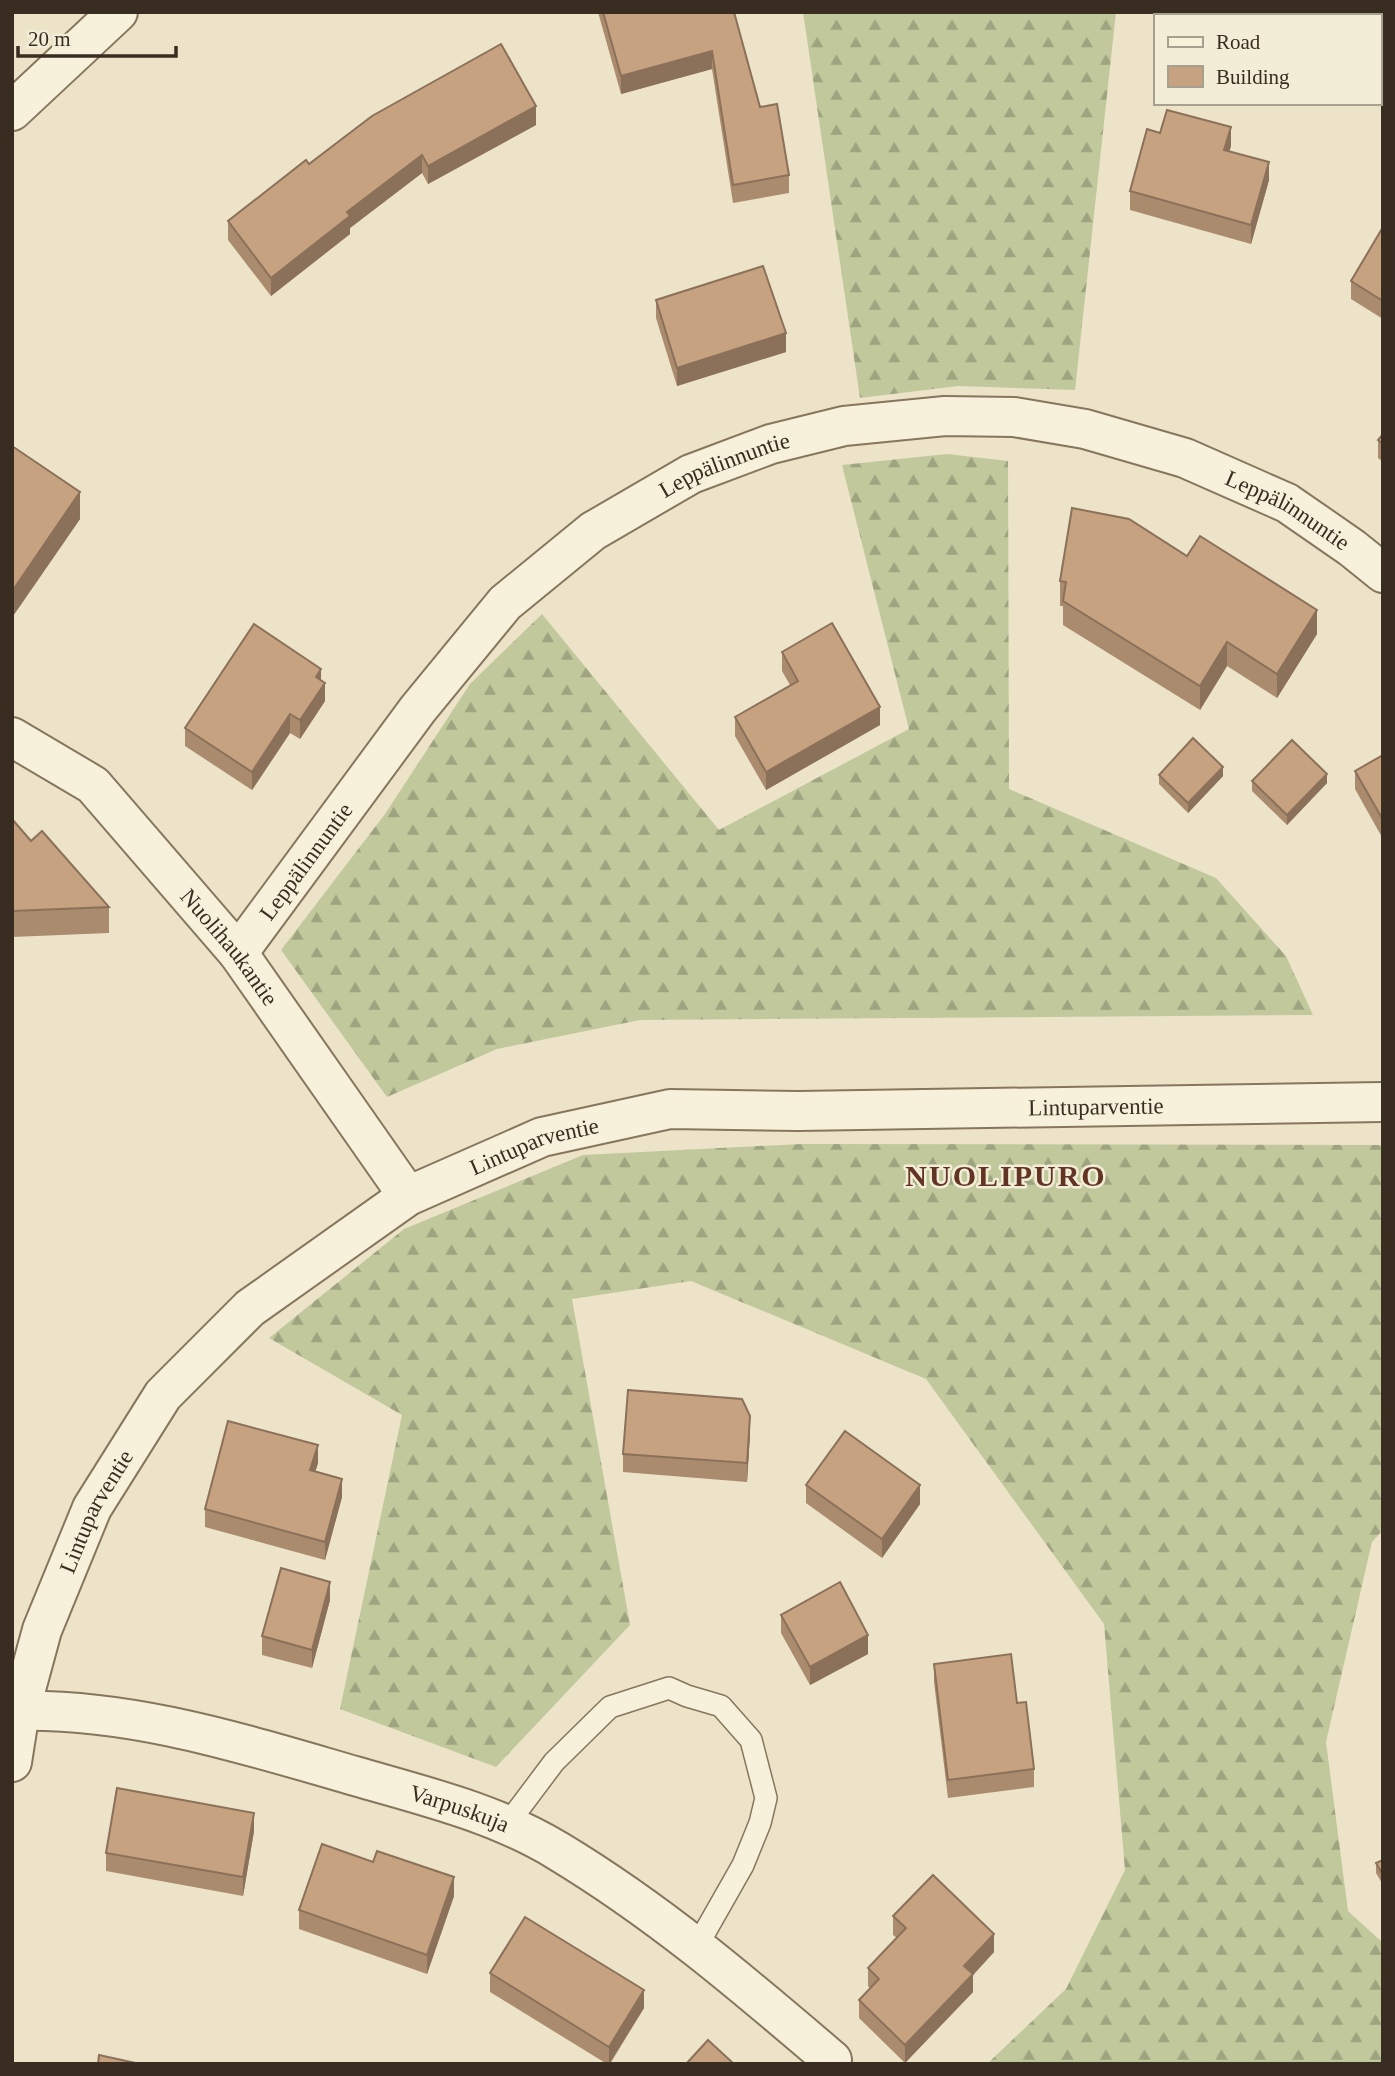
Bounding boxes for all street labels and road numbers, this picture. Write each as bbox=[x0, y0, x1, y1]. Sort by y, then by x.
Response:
street label: Leppälinnuntie bbox=[654, 427, 792, 502]
street label: Leppälinnuntie bbox=[1222, 465, 1355, 555]
street label: Leppälinnuntie bbox=[254, 798, 357, 925]
street label: Nuolihaukantie bbox=[176, 884, 283, 1010]
street label: Lintuparventie bbox=[1028, 1093, 1164, 1120]
street label: Lintuparventie bbox=[466, 1112, 601, 1180]
street label: Lintuparventie bbox=[54, 1445, 138, 1577]
street label: Varpuskuja bbox=[407, 1780, 513, 1837]

